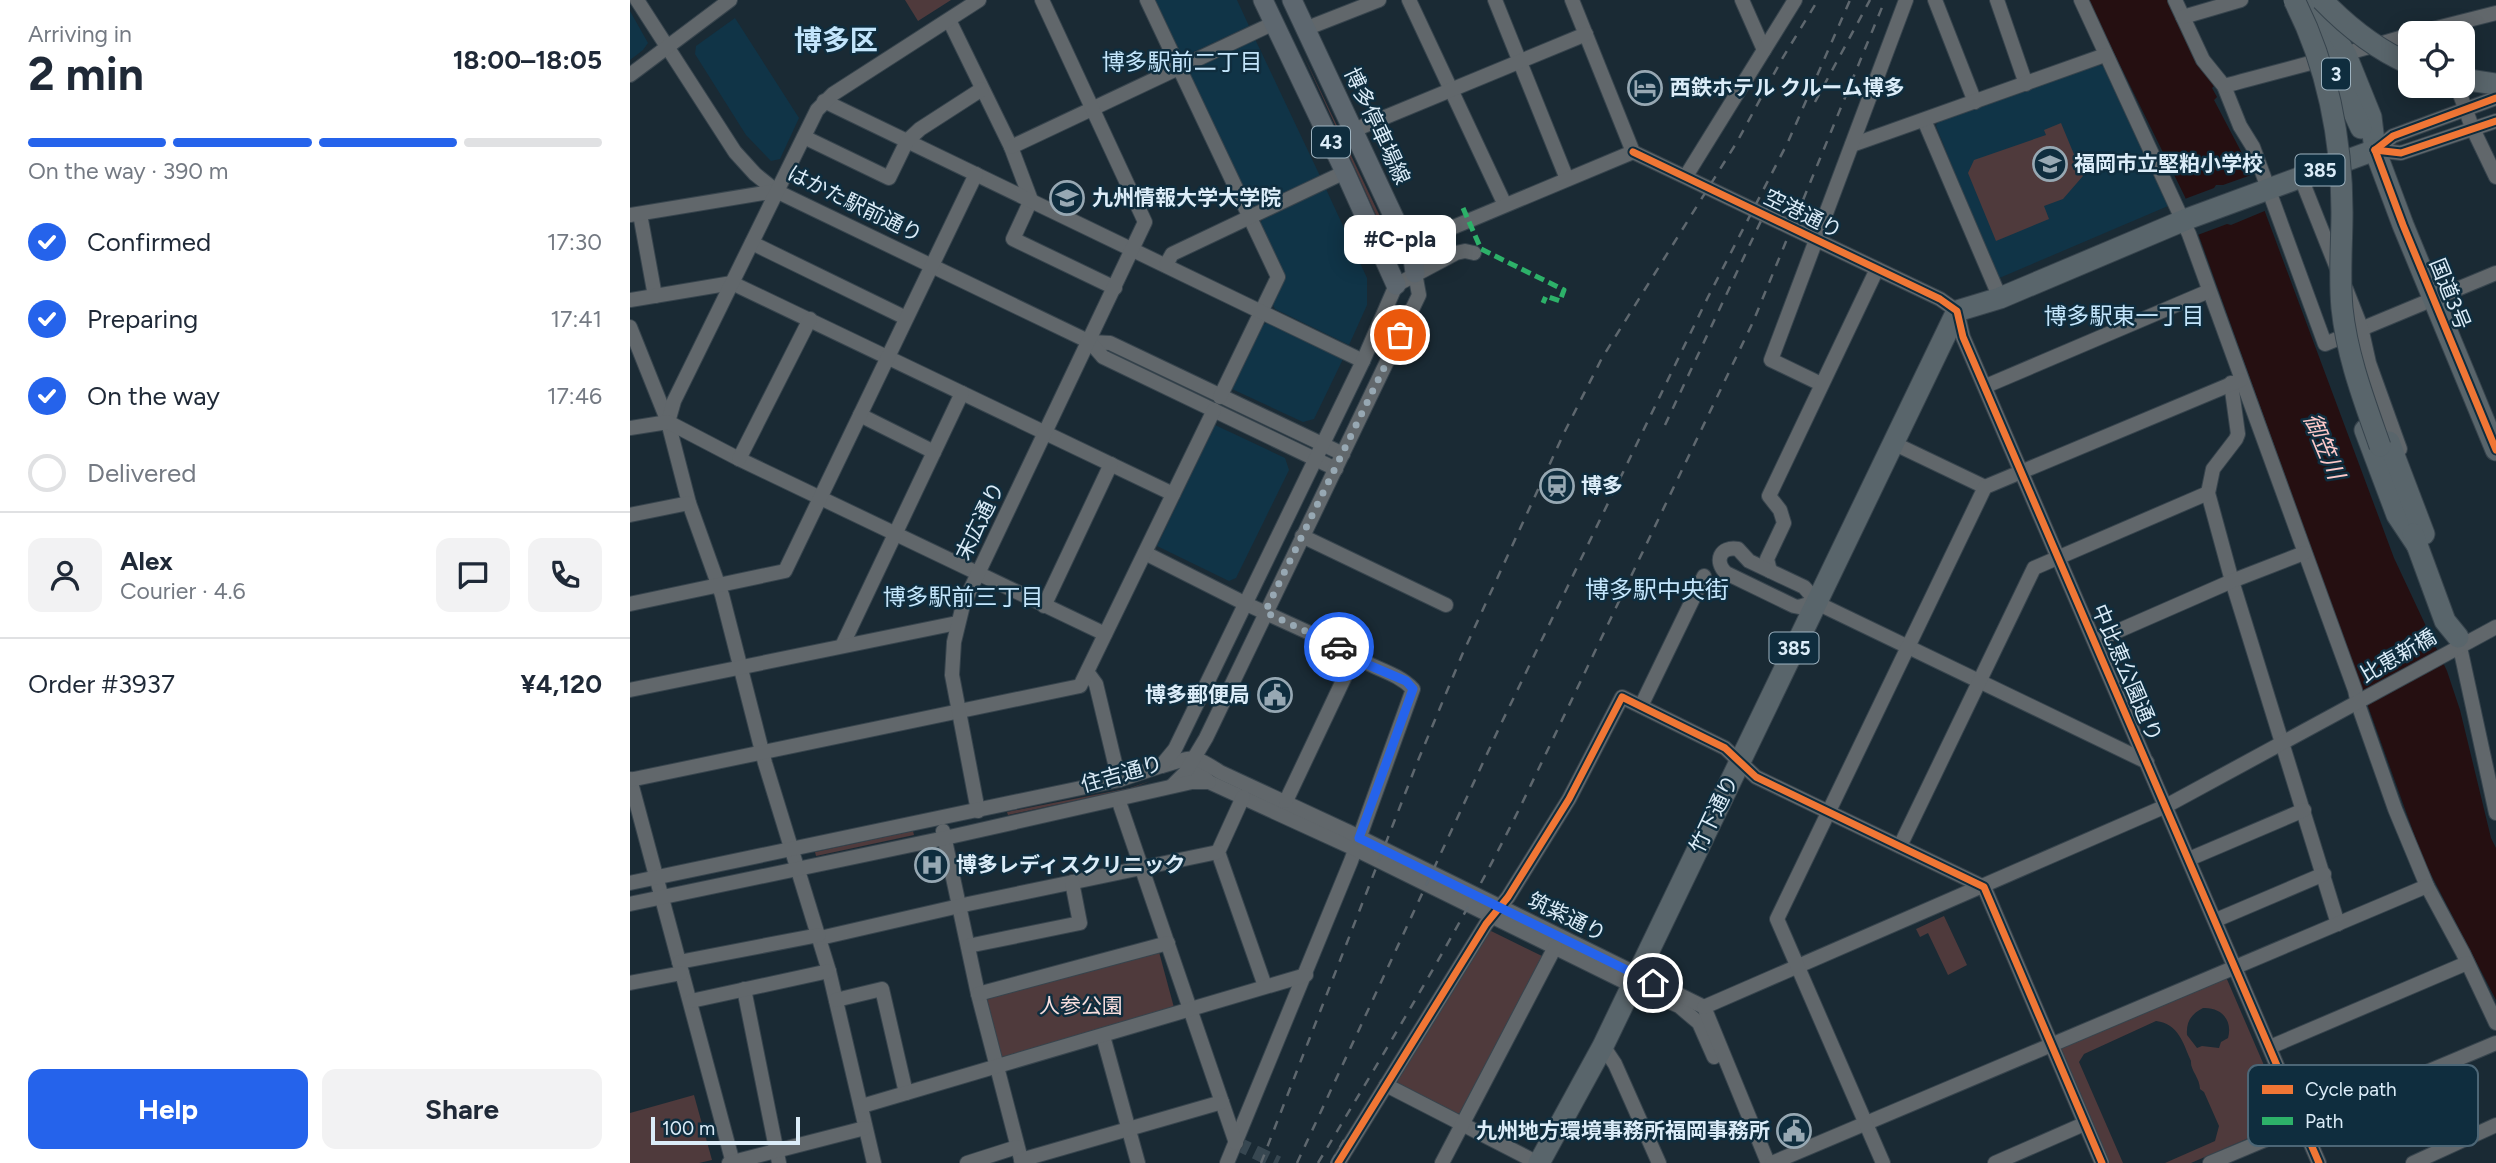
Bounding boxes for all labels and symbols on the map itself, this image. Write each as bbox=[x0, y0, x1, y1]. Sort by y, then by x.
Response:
district label: 博多区 bbox=[794, 23, 878, 57]
district label: 博多駅前二丁目 bbox=[1102, 48, 1263, 76]
road number: 3 bbox=[2322, 58, 2350, 90]
street label: 博多停車場線 bbox=[1339, 63, 1415, 188]
hotel icon: 西鉄ホテル クルーム博多 bbox=[1626, 69, 1664, 107]
place label: 西鉄ホテル クルーム博多 bbox=[1670, 75, 1905, 100]
road number: 43 bbox=[1312, 126, 1350, 158]
school or university icon: 福岡市立堅粕小学校 bbox=[2031, 145, 2069, 183]
place label: 福岡市立堅粕小学校 bbox=[2074, 151, 2263, 176]
road number: 385 bbox=[2296, 154, 2344, 186]
street label: はかた駅前通り bbox=[784, 160, 927, 247]
school or university icon: 九州情報大学大学院 bbox=[1048, 179, 1086, 217]
street label: 空港通り bbox=[1760, 184, 1846, 243]
place label: 九州情報大学大学院 bbox=[1092, 185, 1281, 210]
callout: #C-pla bbox=[1344, 216, 1456, 265]
street label: 国道3号 bbox=[2425, 255, 2476, 333]
district label: 博多駅東一丁目 bbox=[2044, 302, 2205, 330]
pin bbox=[1370, 305, 1430, 365]
water label: 御笠川 bbox=[2298, 409, 2352, 486]
station icon: 博多 bbox=[1538, 467, 1576, 505]
place label: 博多 bbox=[1581, 473, 1623, 498]
street label: 末広通り bbox=[950, 478, 1009, 564]
district label: 博多駅中央街 bbox=[1585, 575, 1729, 604]
district label: 博多駅前三丁目 bbox=[883, 583, 1044, 611]
street label: 中比恵公園通り bbox=[2087, 600, 2168, 745]
courier bbox=[1304, 612, 1374, 682]
street label: 比恵新橋 bbox=[2355, 624, 2440, 687]
road number: 385 bbox=[1770, 632, 1818, 664]
public building icon: 博多郵便局 bbox=[1256, 676, 1294, 714]
place label: 博多郵便局 bbox=[1145, 682, 1250, 707]
street label: 住吉通り bbox=[1078, 750, 1166, 797]
street label: 竹下通り bbox=[1684, 771, 1743, 857]
hospital icon: 博多レディスクリニック bbox=[913, 846, 951, 884]
place label: 博多レディスクリニック bbox=[956, 852, 1186, 877]
street label: 筑紫通り bbox=[1524, 887, 1610, 946]
pin bbox=[1623, 953, 1683, 1013]
park label: 人参公園 bbox=[1039, 993, 1123, 1018]
legend bbox=[2248, 1065, 2478, 1146]
text: Cycle path bbox=[2305, 1078, 2397, 1101]
text: Path bbox=[2305, 1110, 2343, 1133]
public building icon: 九州地方環境事務所福岡事務所 bbox=[1775, 1112, 1813, 1150]
scale bar bbox=[651, 1114, 800, 1146]
place label: 九州地方環境事務所福岡事務所 bbox=[1476, 1118, 1770, 1143]

